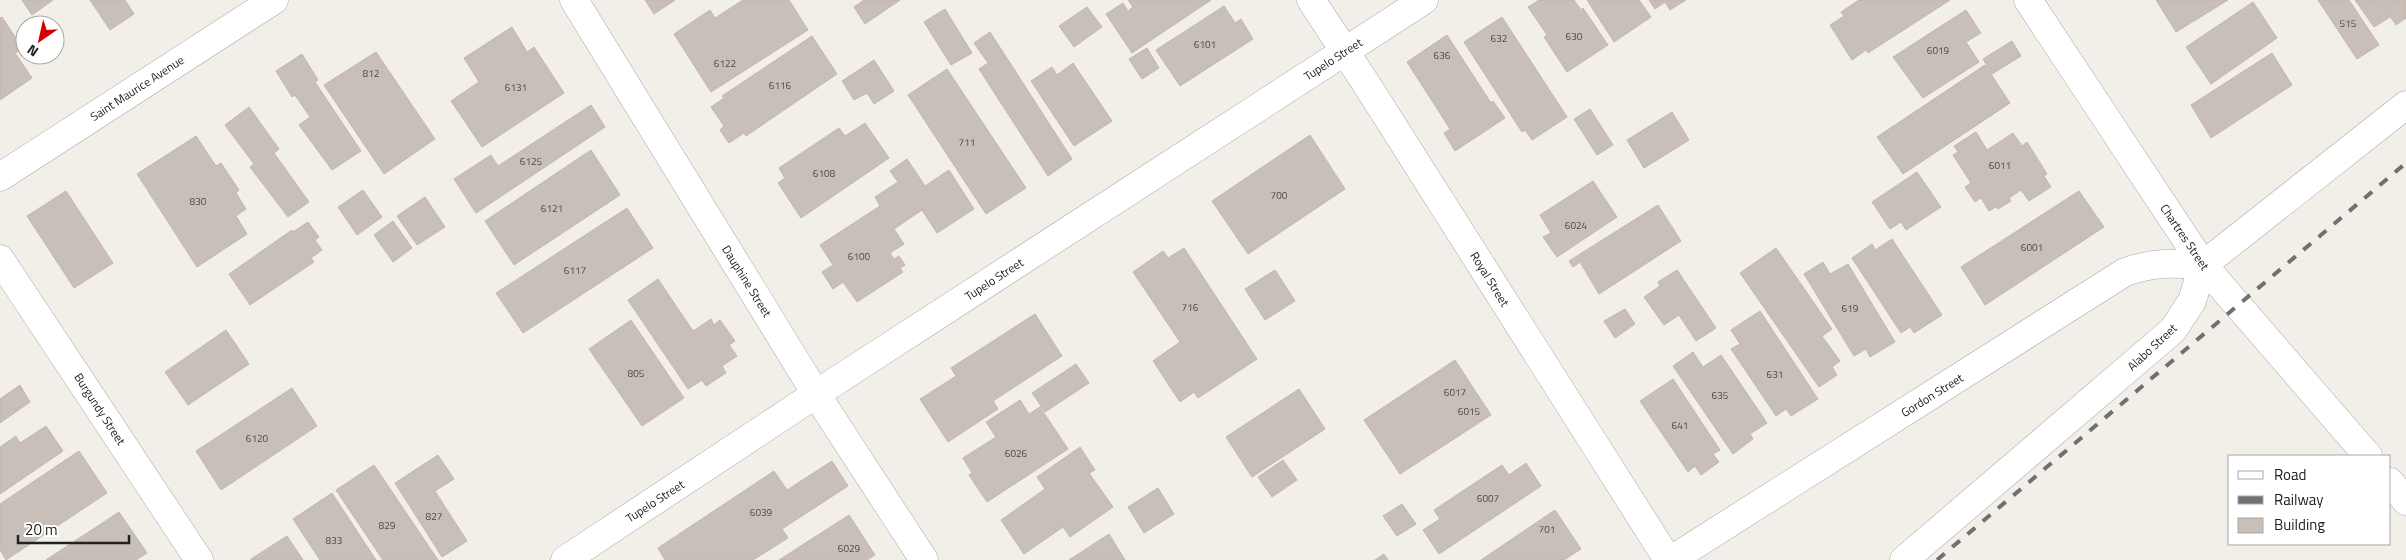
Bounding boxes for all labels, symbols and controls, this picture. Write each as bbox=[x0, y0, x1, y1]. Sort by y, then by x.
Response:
north arrow bbox=[15, 15, 65, 65]
house number: 515 bbox=[2340, 16, 2357, 31]
house number: 630 bbox=[1566, 29, 1583, 44]
house number: 632 bbox=[1491, 31, 1507, 46]
street label: Tupelo Street bbox=[1300, 32, 1367, 85]
house number: 6101 bbox=[1194, 37, 1216, 52]
text: N bbox=[23, 40, 42, 63]
house number: 6019 bbox=[1927, 43, 1950, 58]
house number: 636 bbox=[1434, 48, 1451, 63]
street label: Saint Maurice Avenue bbox=[86, 50, 188, 126]
house number: 6122 bbox=[714, 56, 736, 71]
house number: 812 bbox=[363, 66, 379, 81]
house number: 6116 bbox=[769, 78, 792, 93]
house number: 6131 bbox=[505, 80, 527, 95]
house number: 711 bbox=[959, 135, 975, 150]
house number: 6125 bbox=[520, 154, 543, 169]
house number: 6011 bbox=[1989, 158, 2011, 173]
house number: 6108 bbox=[813, 166, 836, 181]
house number: 700 bbox=[1271, 188, 1288, 203]
house number: 830 bbox=[190, 194, 207, 209]
street label: Chartres Street bbox=[2156, 200, 2215, 275]
house number: 6121 bbox=[541, 201, 563, 216]
house number: 6024 bbox=[1565, 218, 1588, 233]
house number: 6001 bbox=[2021, 240, 2043, 255]
street label: Dauphine Street bbox=[717, 241, 777, 321]
street label: Royal Street bbox=[1466, 248, 1515, 311]
house number: 6100 bbox=[848, 249, 871, 264]
street label: Tupelo Street bbox=[961, 252, 1028, 305]
house number: 6117 bbox=[564, 263, 586, 278]
house number: 716 bbox=[1182, 300, 1199, 315]
house number: 619 bbox=[1842, 301, 1859, 316]
street label: Alabo Street bbox=[2123, 318, 2182, 375]
house number: 805 bbox=[628, 366, 645, 381]
house number: 631 bbox=[1767, 367, 1783, 382]
street label: Gordon Street bbox=[1897, 368, 1968, 422]
street label: Burgundy Street bbox=[70, 369, 131, 449]
house number: 6017 bbox=[1444, 385, 1466, 400]
house number: 635 bbox=[1712, 388, 1729, 403]
house number: 6015 bbox=[1458, 404, 1481, 419]
house number: 641 bbox=[1672, 418, 1688, 433]
house number: 6120 bbox=[246, 431, 269, 446]
house number: 6026 bbox=[1005, 446, 1028, 461]
legend bbox=[2228, 455, 2391, 545]
text: Road bbox=[2274, 463, 2306, 486]
street label: Tupelo Street bbox=[622, 474, 689, 527]
text: Railway bbox=[2274, 488, 2324, 511]
house number: 6007 bbox=[1477, 491, 1499, 506]
house number: 6039 bbox=[750, 505, 773, 520]
house number: 827 bbox=[426, 509, 442, 524]
scale bar bbox=[18, 512, 129, 544]
text: Building bbox=[2274, 513, 2325, 536]
text: 20 m bbox=[25, 518, 58, 541]
house number: 829 bbox=[379, 518, 396, 533]
house number: 701 bbox=[1539, 522, 1555, 537]
house number: 833 bbox=[326, 533, 342, 548]
house number: 6029 bbox=[838, 541, 861, 556]

